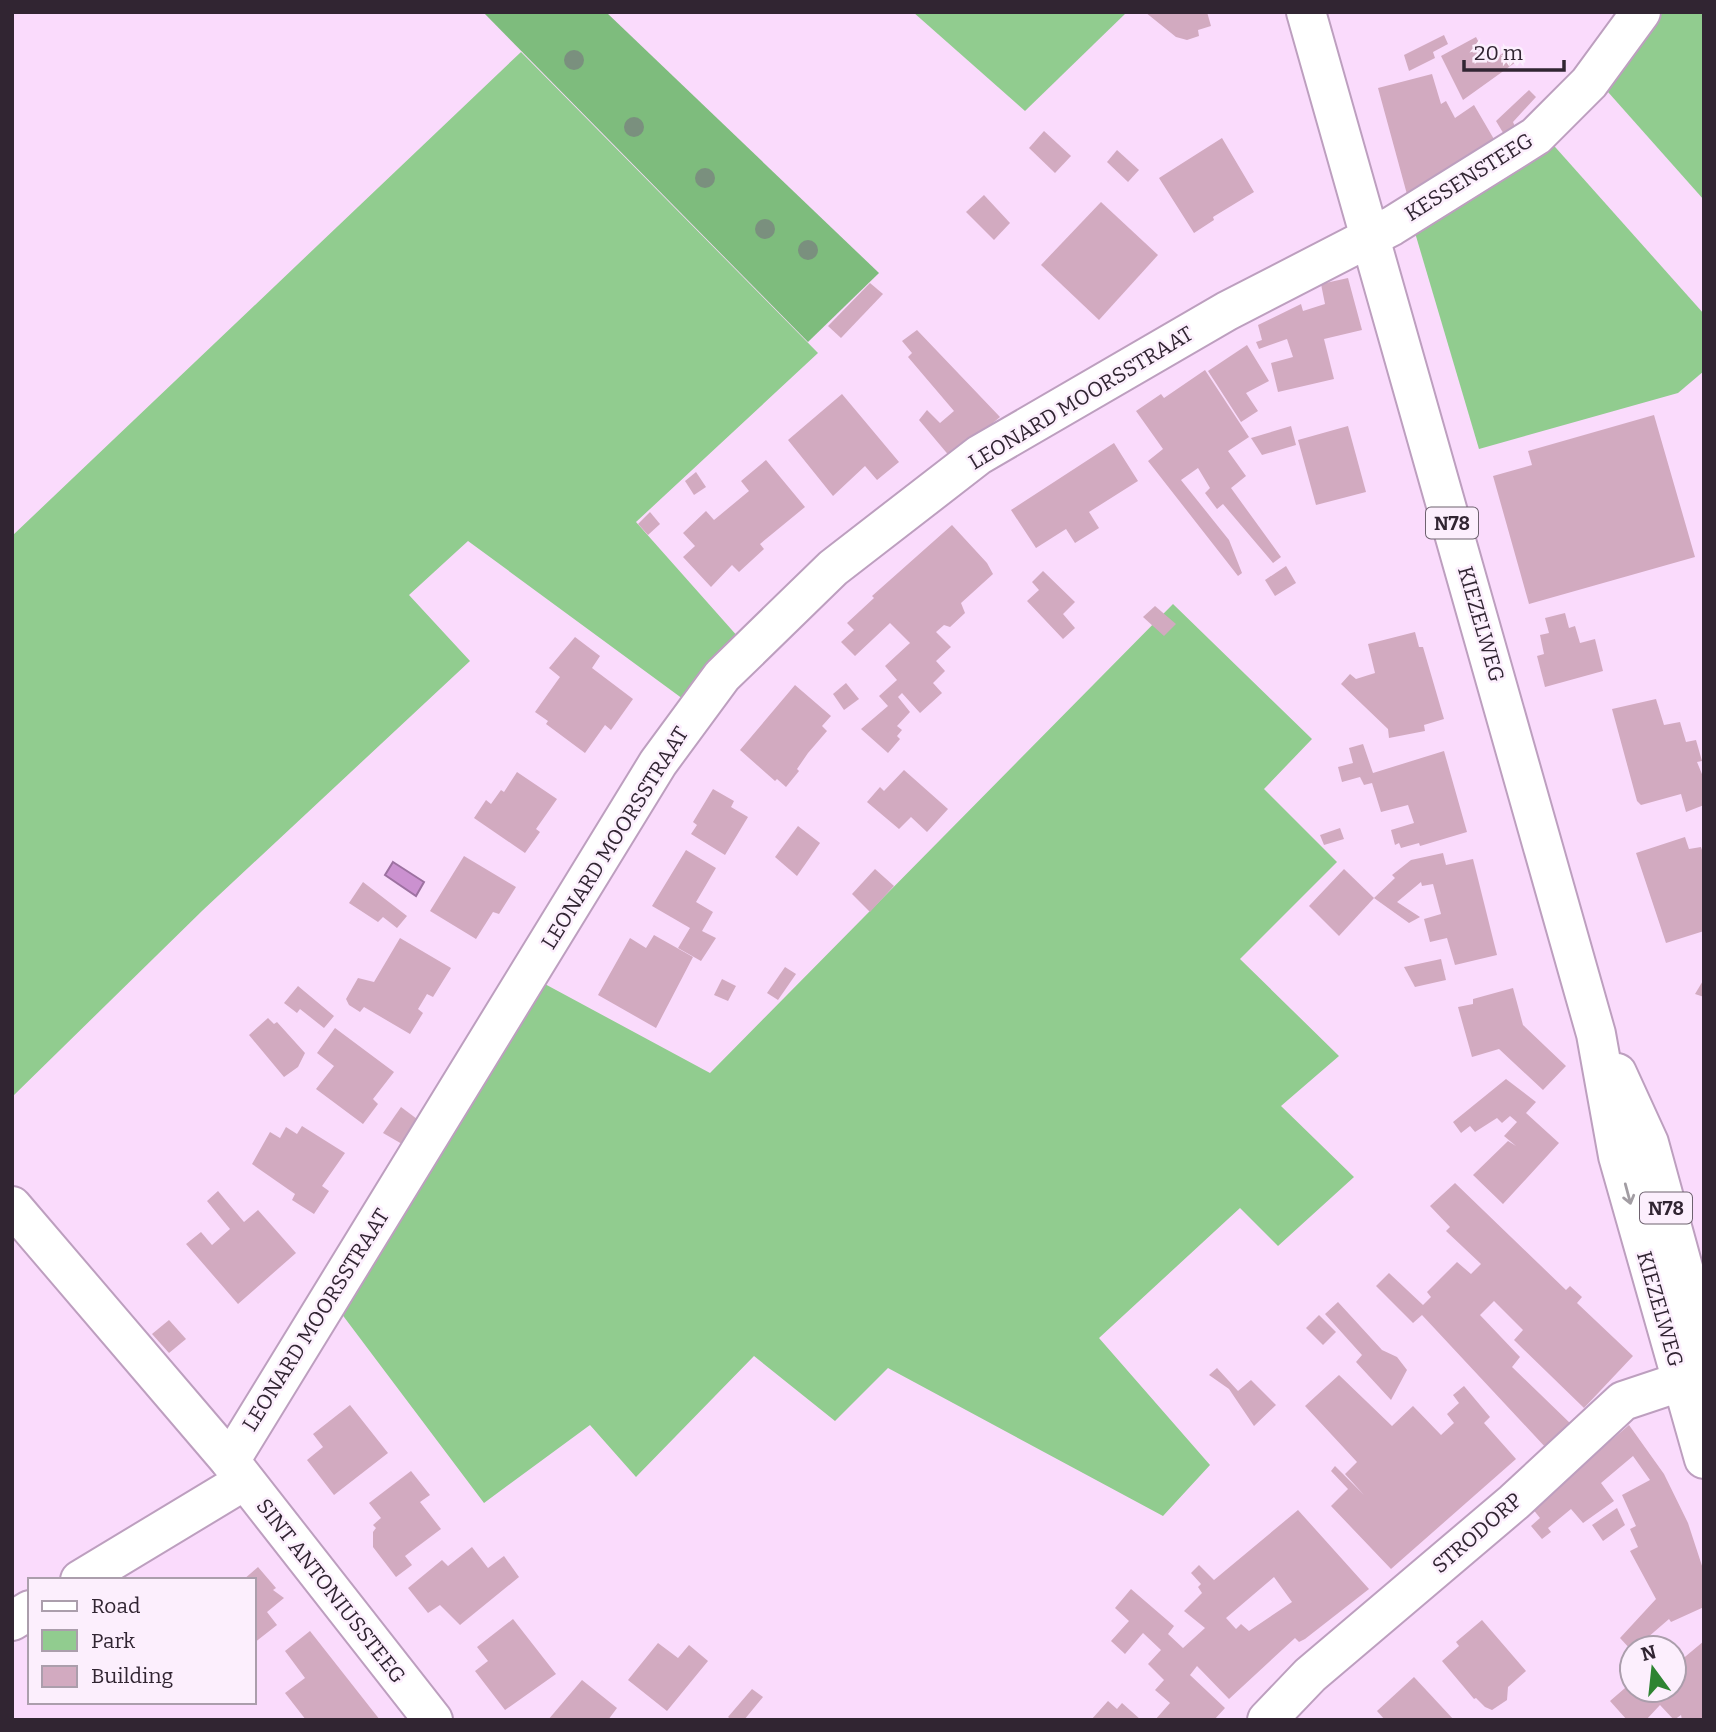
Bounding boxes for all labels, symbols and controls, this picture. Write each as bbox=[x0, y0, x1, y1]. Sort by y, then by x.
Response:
scale bar bbox=[1464, 28, 1564, 72]
text: 20 m bbox=[1474, 40, 1523, 66]
street label: KESSENSTEEG bbox=[1400, 127, 1538, 227]
street label: LEONARD MOORSSTRAAT bbox=[964, 321, 1198, 475]
road number: N78 bbox=[1426, 508, 1478, 538]
street label: KIEZELWEG bbox=[1452, 563, 1510, 685]
street label: LEONARD MOORSSTRAAT bbox=[536, 722, 694, 954]
one-way arrow bbox=[1622, 1182, 1635, 1204]
road number: N78 bbox=[1640, 1192, 1692, 1224]
street label: LEONARD MOORSSTRAAT bbox=[237, 1204, 395, 1436]
street label: KIEZELWEG bbox=[1631, 1248, 1689, 1370]
street label: STRODORP bbox=[1427, 1487, 1527, 1579]
street label: SINT ANTONIUSSTEEG bbox=[251, 1493, 411, 1689]
legend bbox=[28, 1578, 256, 1704]
text: Road bbox=[91, 1593, 140, 1619]
text: Park bbox=[91, 1628, 135, 1654]
north arrow bbox=[1618, 1634, 1688, 1704]
text: N bbox=[1639, 1640, 1659, 1666]
text: Building bbox=[91, 1663, 174, 1689]

